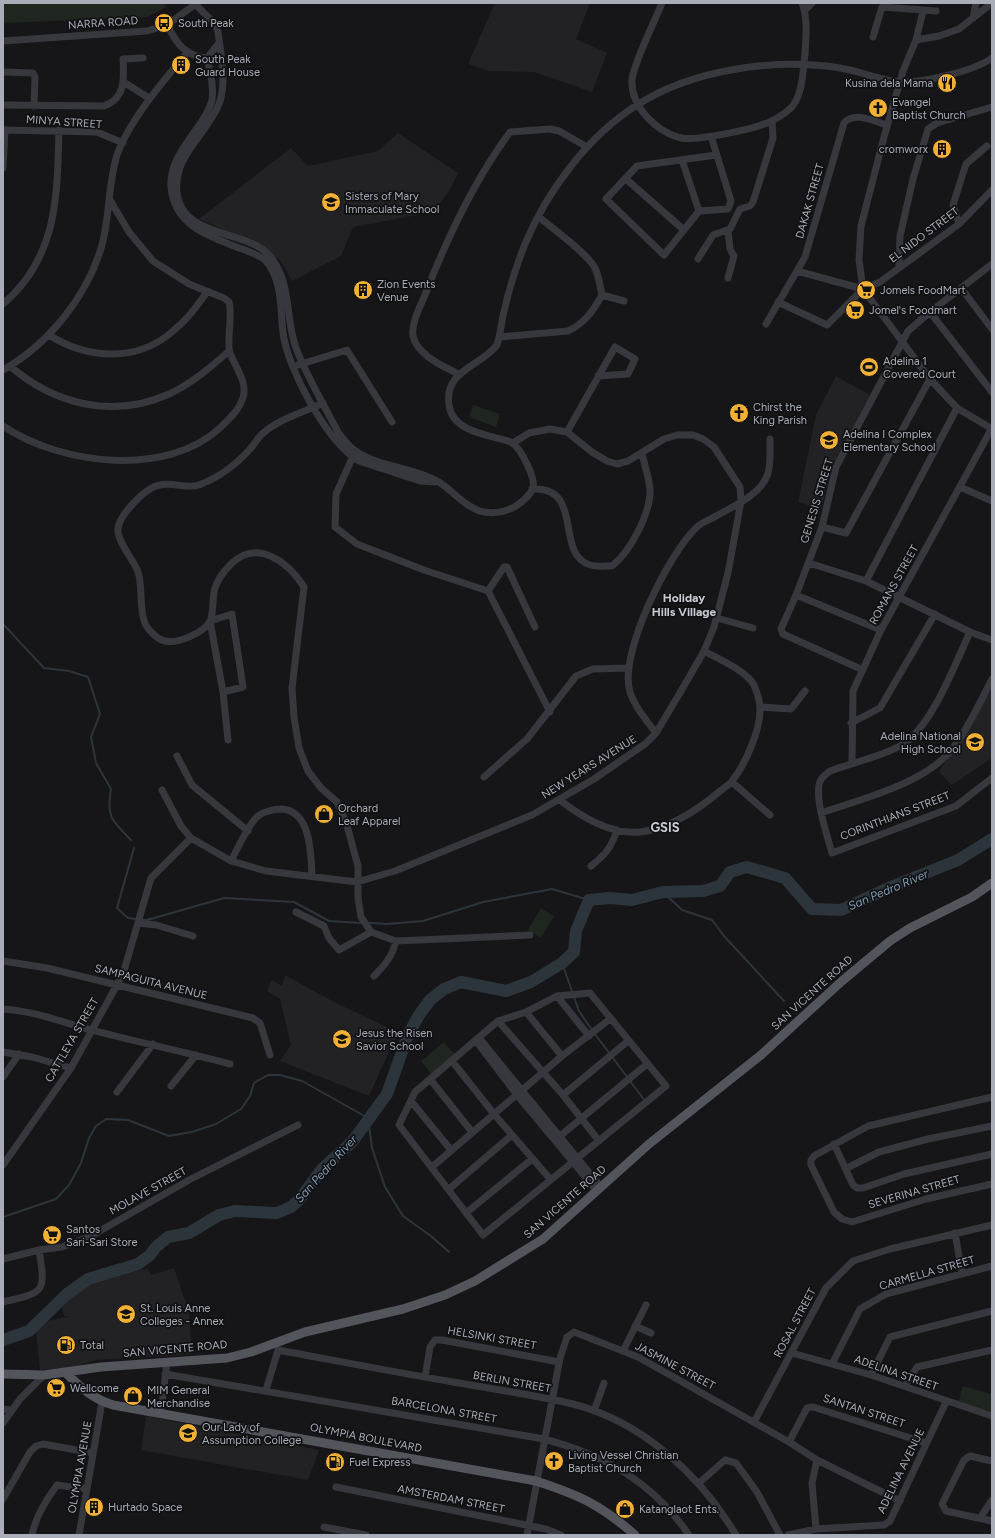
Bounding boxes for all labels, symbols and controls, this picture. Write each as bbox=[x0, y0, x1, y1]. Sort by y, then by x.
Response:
bus stop icon: South Peak bbox=[153, 12, 175, 34]
street label: NARRA ROAD bbox=[67, 14, 139, 32]
place label: South Peak bbox=[178, 17, 234, 30]
place label: South Peak Guard House bbox=[195, 53, 260, 79]
building icon: South Peak Guard House bbox=[170, 54, 192, 76]
restaurant icon: Kusina dela Mama bbox=[936, 72, 958, 94]
place label: Kusina dela Mama bbox=[845, 77, 933, 90]
place label: Evangel Baptist Church bbox=[892, 96, 966, 122]
church icon: Evangel Baptist Church bbox=[867, 97, 889, 119]
street label: MINYA STREET bbox=[25, 113, 103, 131]
building icon: cromworx bbox=[931, 138, 953, 160]
place label: cromworx bbox=[879, 143, 929, 156]
street label: DAKAK STREET bbox=[793, 162, 827, 240]
place label: Sisters of Mary Immaculate School bbox=[345, 190, 439, 216]
school or university icon: Sisters of Mary Immaculate School bbox=[320, 191, 342, 213]
street label: EL NIDO STREET bbox=[887, 205, 961, 265]
place label: Zion Events Venue bbox=[377, 278, 435, 304]
building icon: Zion Events Venue bbox=[352, 279, 374, 301]
supermarket icon: Jomels FoodMart bbox=[855, 279, 877, 301]
place label: Jomels FoodMart bbox=[880, 284, 966, 297]
supermarket icon: Jomel's Foodmart bbox=[844, 299, 866, 321]
place label: Jomel's Foodmart bbox=[869, 304, 957, 317]
place label: Adelina 1 Covered Court bbox=[883, 355, 956, 381]
sports icon: Adelina 1 Covered Court bbox=[858, 356, 880, 378]
place label: Chirst the King Parish bbox=[753, 401, 807, 427]
church icon: Chirst the King Parish bbox=[728, 402, 750, 424]
place label: Adelina I Complex Elementary School bbox=[843, 428, 935, 454]
school or university icon: Adelina I Complex Elementary School bbox=[818, 429, 840, 451]
street label: GENESIS STREET bbox=[798, 457, 836, 545]
street label: ROMANS STREET bbox=[867, 543, 921, 627]
district label: Holiday Hills Village bbox=[652, 591, 717, 619]
place label: Adelina National High School bbox=[880, 730, 961, 756]
school or university icon: Adelina National High School bbox=[964, 731, 986, 753]
street label: NEW YEARS AVENUE bbox=[539, 733, 639, 801]
street label: CORINTHIANS STREET bbox=[838, 789, 952, 843]
place label: Orchard Leaf Apparel bbox=[338, 802, 400, 828]
shop icon: Orchard Leaf Apparel bbox=[313, 803, 335, 825]
district label: GSIS bbox=[650, 820, 680, 835]
water label: San Pedro River bbox=[846, 866, 931, 913]
street label: SAN VICENTE ROAD bbox=[769, 953, 856, 1033]
street label: SAMPAGUITA AVENUE bbox=[93, 962, 209, 1002]
street label: CATTLEYA STREET bbox=[43, 996, 101, 1084]
place label: Jesus the Risen Savior School bbox=[356, 1027, 433, 1053]
school or university icon: Jesus the Risen Savior School bbox=[331, 1028, 353, 1050]
water label: San Pedro River bbox=[292, 1132, 360, 1205]
street label: SAN VICENTE ROAD bbox=[521, 1162, 609, 1241]
street label: MOLAVE STREET bbox=[107, 1164, 189, 1218]
street label: SEVERINA STREET bbox=[867, 1173, 961, 1211]
place label: Santos Sari-Sari Store bbox=[66, 1223, 138, 1249]
supermarket icon: Santos Sari-Sari Store bbox=[41, 1224, 63, 1246]
street label: CARMELLA STREET bbox=[878, 1253, 976, 1293]
street label: ROSAL STREET bbox=[771, 1286, 819, 1360]
place label: St. Louis Anne Colleges - Annex bbox=[140, 1302, 224, 1328]
school or university icon: St. Louis Anne Colleges - Annex bbox=[115, 1303, 137, 1325]
street label: HELSINKI STREET bbox=[447, 1324, 537, 1352]
fuel station icon: Total bbox=[55, 1334, 77, 1356]
street label: SAN VICENTE ROAD bbox=[122, 1338, 228, 1360]
place label: Total bbox=[80, 1339, 104, 1352]
street label: JASMINE STREET bbox=[633, 1339, 717, 1393]
street label: ADELINA STREET bbox=[852, 1353, 940, 1393]
street label: BERLIN STREET bbox=[472, 1369, 552, 1395]
supermarket icon: Wellcome bbox=[45, 1377, 67, 1399]
place label: Wellcome bbox=[70, 1382, 119, 1395]
place label: MIM General Merchandise bbox=[147, 1384, 210, 1410]
shop icon: MIM General Merchandise bbox=[122, 1385, 144, 1407]
street label: SANTAN STREET bbox=[821, 1392, 907, 1430]
street label: BARCELONA STREET bbox=[390, 1394, 498, 1426]
street label: OLYMPIA AVENUE bbox=[65, 1420, 95, 1514]
place label: Our Lady of Assumption College bbox=[202, 1421, 301, 1447]
street label: OLYMPIA BOULEVARD bbox=[309, 1421, 424, 1455]
school or university icon: Our Lady of Assumption College bbox=[177, 1422, 199, 1444]
street label: ADELINA AVENUE bbox=[875, 1426, 927, 1516]
place label: Living Vessel Christian Baptist Church bbox=[568, 1449, 678, 1475]
church icon: Living Vessel Christian Baptist Church bbox=[543, 1450, 565, 1472]
fuel station icon: Fuel Express bbox=[324, 1451, 346, 1473]
place label: Fuel Express bbox=[349, 1456, 410, 1469]
street label: AMSTERDAM STREET bbox=[396, 1482, 506, 1516]
building icon: Hurtado Space bbox=[83, 1496, 105, 1518]
shop icon: Katanglaot Ents. bbox=[614, 1498, 636, 1520]
place label: Hurtado Space bbox=[108, 1501, 182, 1514]
place label: Katanglaot Ents. bbox=[639, 1503, 719, 1516]

